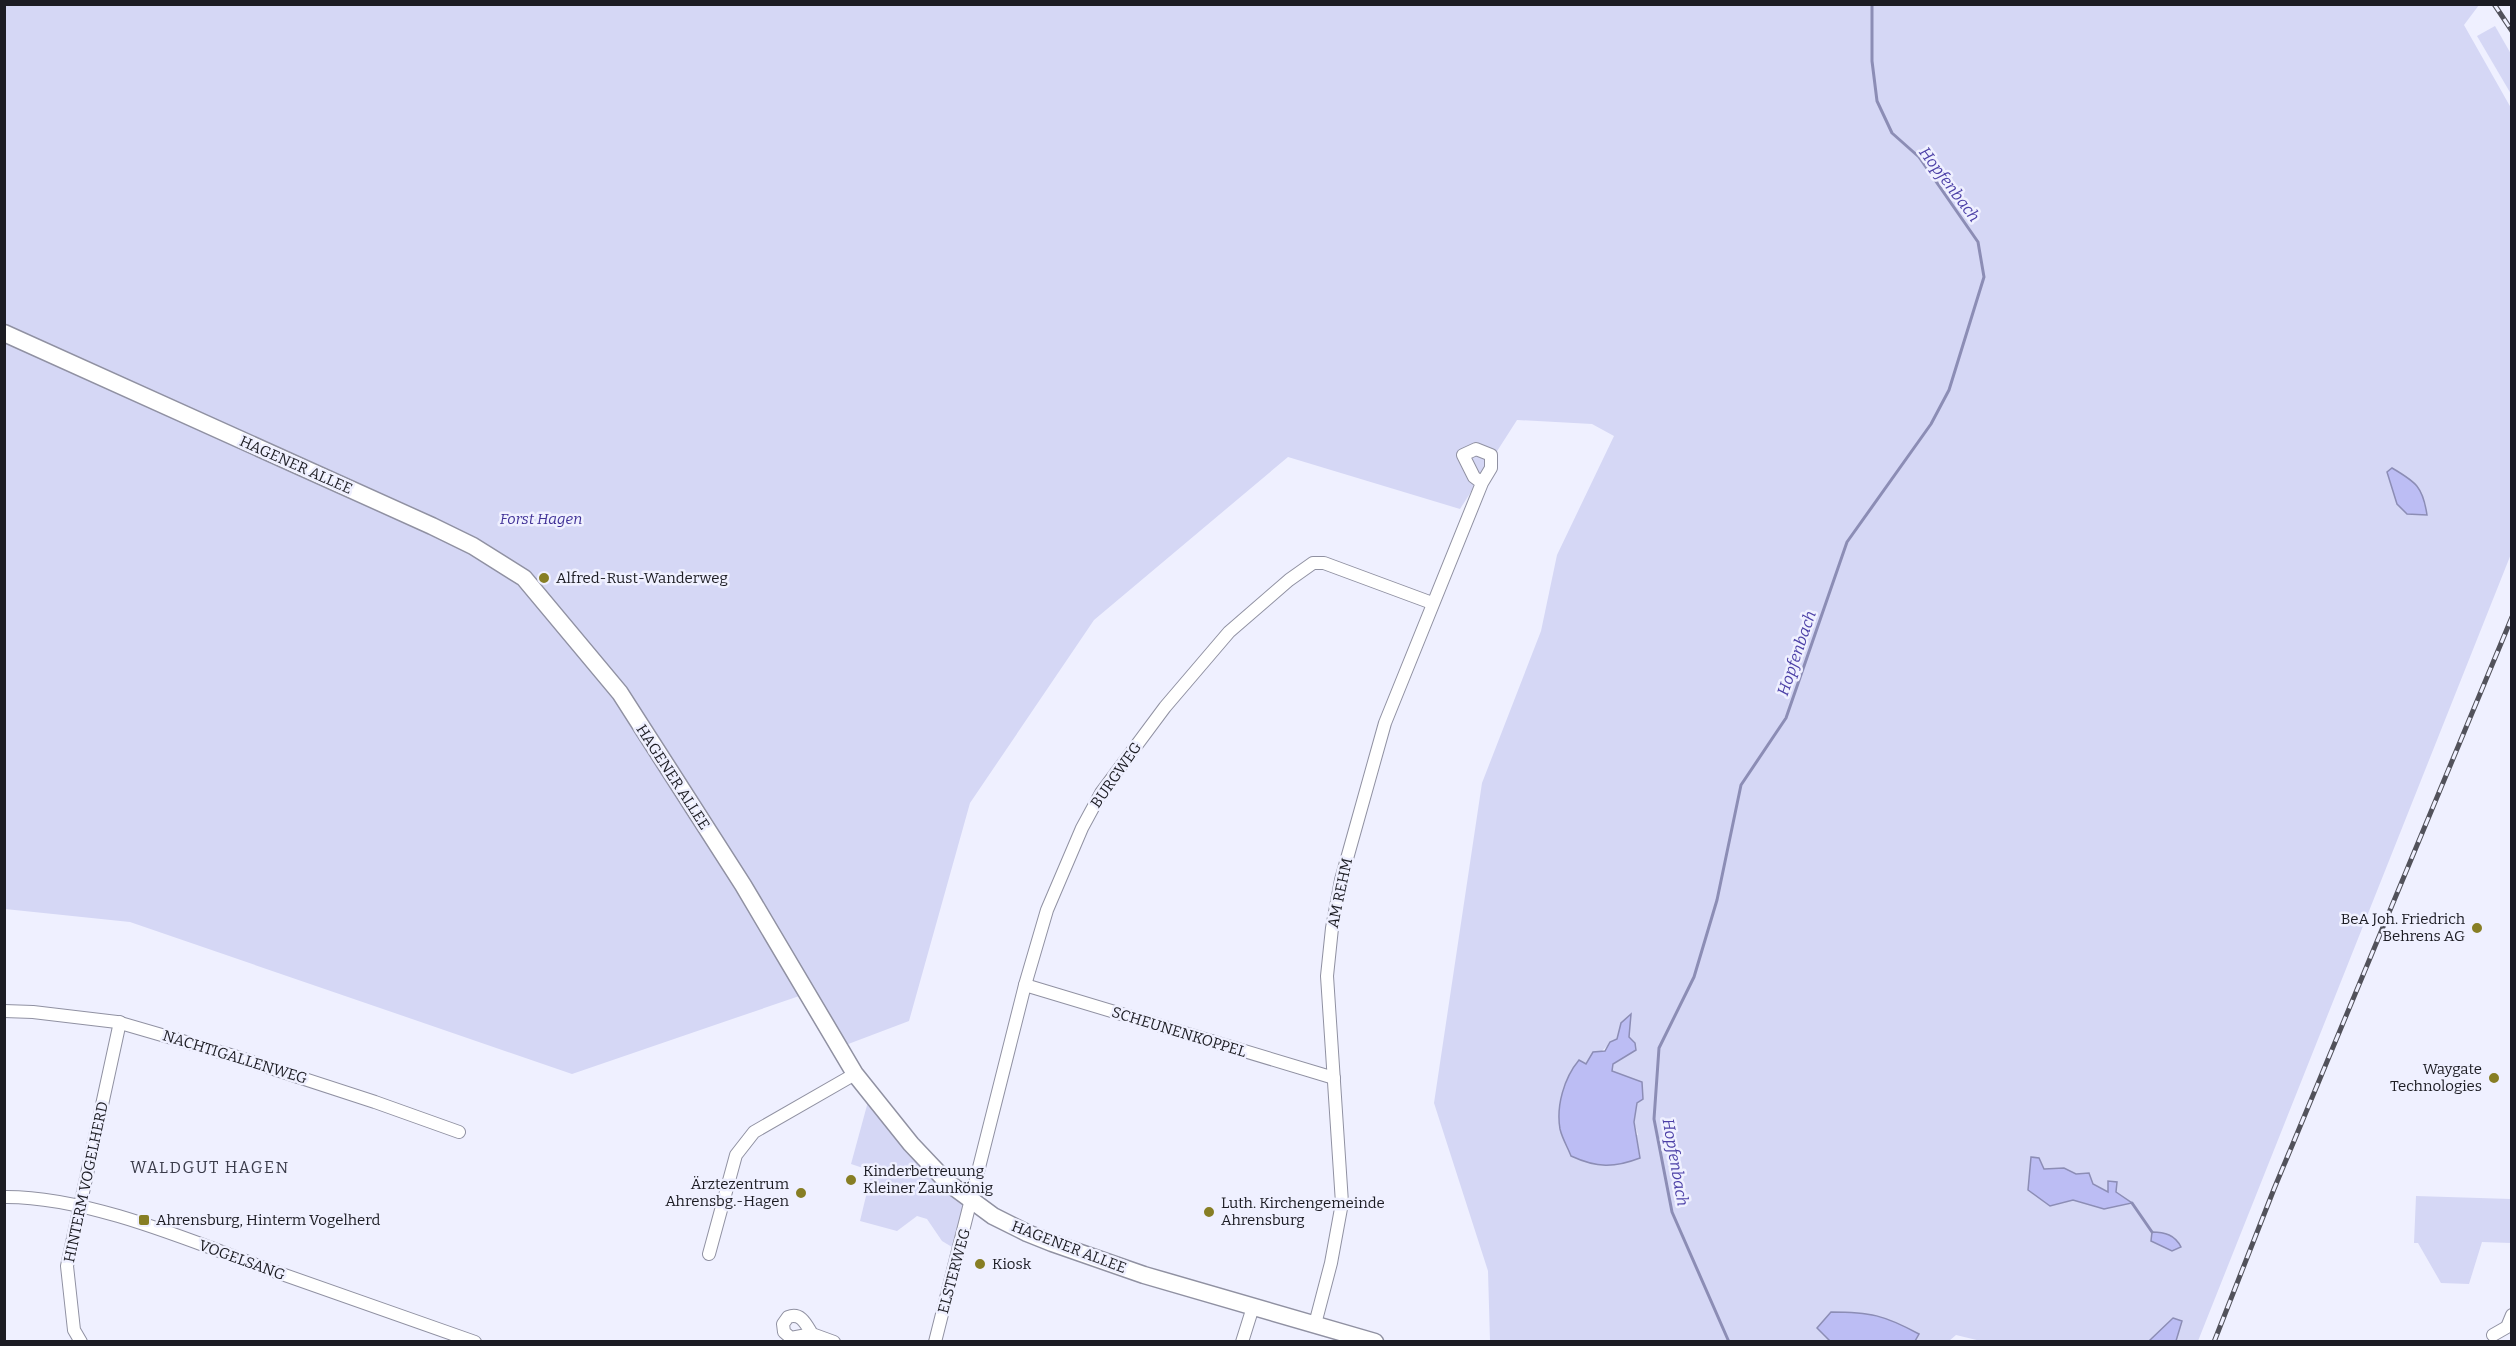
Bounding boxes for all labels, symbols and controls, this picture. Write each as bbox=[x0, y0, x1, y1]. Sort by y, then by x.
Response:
water label: Hopfenbach bbox=[1915, 143, 1984, 225]
street label: HAGENER ALLEE bbox=[237, 432, 355, 498]
park label: Forst Hagen bbox=[500, 510, 582, 528]
place label: Alfred-Rust-Wanderweg bbox=[556, 569, 728, 587]
marker: Alfred-Rust-Wanderweg bbox=[537, 571, 551, 585]
water label: Hopfenbach bbox=[1773, 608, 1820, 698]
street label: HAGENER ALLEE bbox=[632, 721, 714, 833]
street label: BURGWEG bbox=[1087, 739, 1145, 811]
street label: AM REHM bbox=[1324, 856, 1356, 930]
place label: BeA Joh. Friedrich Behrens AG bbox=[2341, 910, 2466, 945]
marker: BeA Joh. Friedrich Behrens AG bbox=[2470, 921, 2484, 935]
street label: SCHEUNENKOPPEL bbox=[1110, 1003, 1248, 1061]
street label: NACHTIGALLENWEG bbox=[161, 1026, 309, 1088]
place label: Waygate Technologies bbox=[2390, 1060, 2482, 1095]
marker: Waygate Technologies bbox=[2487, 1071, 2501, 1085]
street label: HINTERM VOGELHERD bbox=[60, 1100, 112, 1264]
water label: Hopfenbach bbox=[1658, 1117, 1693, 1207]
district label: WALDGUT HAGEN bbox=[130, 1158, 290, 1177]
place label: Kinderbetreuung Kleiner Zaunkönig bbox=[863, 1162, 993, 1197]
marker: Kinderbetreuung Kleiner Zaunkönig bbox=[844, 1173, 858, 1187]
place label: Ärztezentrum Ahrensbg.-Hagen bbox=[665, 1175, 790, 1210]
marker: Ärztezentrum Ahrensbg.-Hagen bbox=[794, 1186, 808, 1200]
place label: Luth. Kirchengemeinde Ahrensburg bbox=[1221, 1194, 1385, 1229]
marker: Luth. Kirchengemeinde Ahrensburg bbox=[1202, 1205, 1216, 1219]
place label: Ahrensburg, Hinterm Vogelherd bbox=[156, 1211, 381, 1229]
marker: Ahrensburg, Hinterm Vogelherd bbox=[137, 1213, 151, 1227]
street label: HAGENER ALLEE bbox=[1009, 1217, 1129, 1277]
street label: ELSTERWEG bbox=[934, 1226, 974, 1316]
street label: VOGELSANG bbox=[196, 1236, 288, 1284]
place label: Kiosk bbox=[992, 1255, 1032, 1273]
marker: Kiosk bbox=[973, 1257, 987, 1271]

